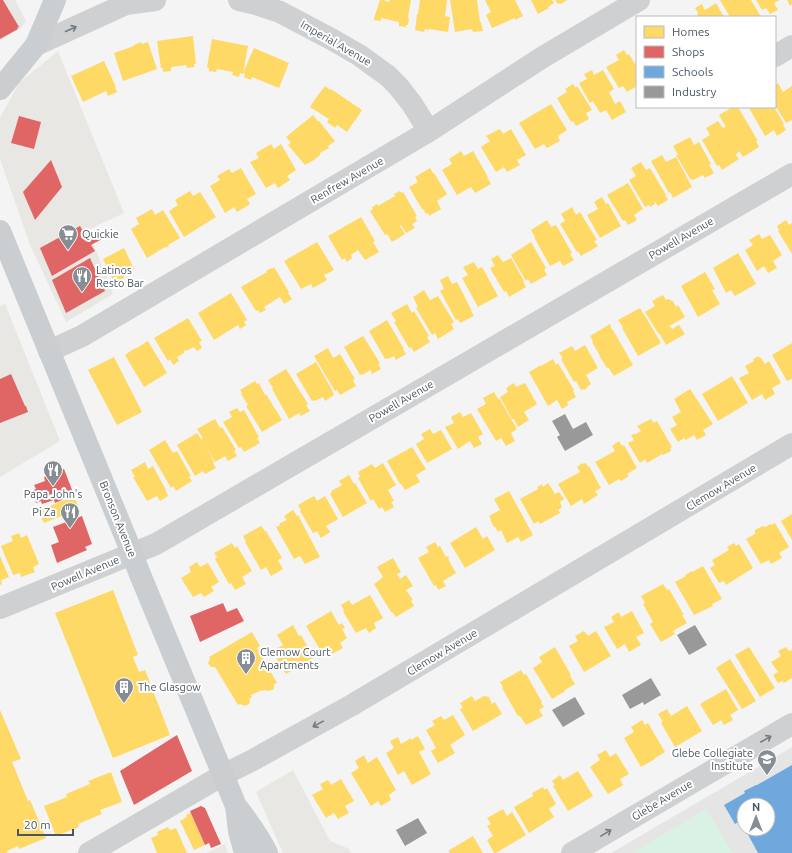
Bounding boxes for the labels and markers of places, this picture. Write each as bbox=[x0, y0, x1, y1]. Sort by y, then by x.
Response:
supermarket icon: Quickie bbox=[57, 223, 79, 251]
place label: Quickie bbox=[82, 228, 119, 240]
place label: Latinos Resto Bar bbox=[96, 264, 145, 289]
restaurant icon: Latinos Resto Bar bbox=[71, 265, 93, 293]
restaurant icon: Papa John's bbox=[42, 459, 64, 487]
place label: Papa John's bbox=[24, 488, 82, 500]
restaurant icon: Pi Za bbox=[59, 501, 81, 529]
place label: Pi Za bbox=[32, 506, 56, 518]
place label: Clemow Court Apartments bbox=[260, 646, 331, 671]
building icon: Clemow Court Apartments bbox=[235, 647, 257, 675]
building icon: The Glasgow bbox=[113, 676, 135, 704]
place label: The Glasgow bbox=[138, 681, 201, 693]
place label: Glebe Collegiate Institute bbox=[672, 747, 753, 772]
school or university icon: Glebe Collegiate Institute bbox=[756, 748, 778, 776]

